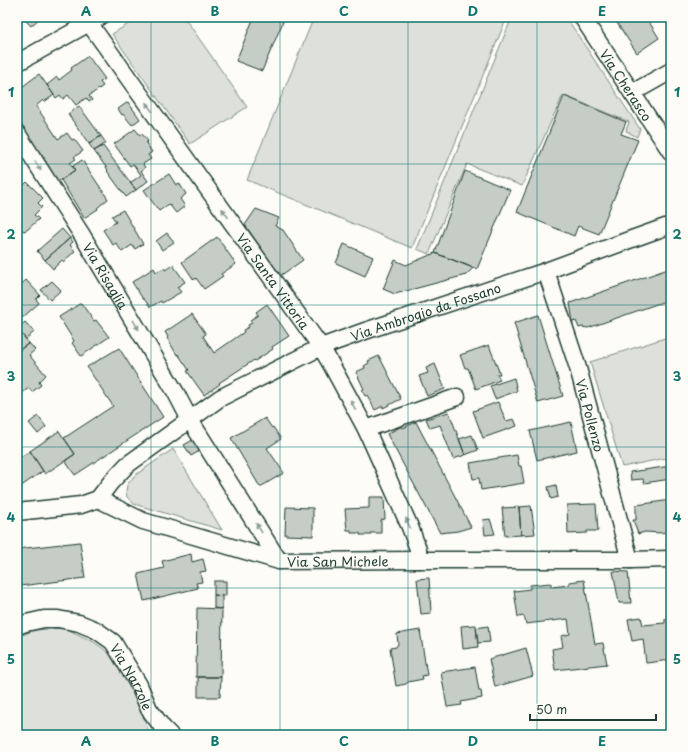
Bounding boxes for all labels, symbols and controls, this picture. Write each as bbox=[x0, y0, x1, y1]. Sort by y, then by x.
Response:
text: A bbox=[81, 1, 91, 20]
text: B bbox=[211, 1, 220, 20]
text: C bbox=[339, 1, 349, 20]
text: D bbox=[468, 1, 478, 20]
text: E bbox=[598, 1, 606, 20]
street label: Via Cherasco bbox=[596, 45, 657, 124]
text: 1 bbox=[8, 82, 14, 101]
text: 1 bbox=[674, 82, 680, 101]
one-way arrow bbox=[145, 102, 153, 113]
one-way arrow bbox=[35, 160, 42, 172]
one-way arrow bbox=[221, 208, 229, 219]
text: 2 bbox=[6, 224, 16, 243]
text: 2 bbox=[672, 224, 682, 243]
street label: Via Santa Vittoria bbox=[233, 229, 315, 333]
street label: Via Risaglia bbox=[79, 238, 133, 312]
street label: Via Ambrogio da Fossano bbox=[348, 277, 503, 345]
one-way arrow bbox=[132, 319, 139, 331]
text: 3 bbox=[7, 366, 16, 385]
text: 3 bbox=[673, 366, 682, 385]
street label: Via Pollenzo bbox=[572, 377, 610, 454]
one-way arrow bbox=[350, 399, 357, 411]
text: 4 bbox=[7, 507, 16, 526]
text: 4 bbox=[673, 507, 682, 526]
one-way arrow bbox=[405, 516, 411, 528]
one-way arrow bbox=[255, 522, 262, 534]
street label: Via San Michele bbox=[287, 551, 389, 570]
street label: Via Narzole bbox=[106, 639, 158, 713]
text: 5 bbox=[7, 649, 15, 668]
text: 5 bbox=[673, 649, 681, 668]
scale bar bbox=[530, 696, 656, 722]
text: 50 m bbox=[536, 700, 567, 718]
text: A bbox=[81, 731, 91, 750]
text: B bbox=[211, 731, 220, 750]
text: C bbox=[339, 731, 349, 750]
text: D bbox=[468, 731, 478, 750]
text: E bbox=[598, 731, 606, 750]

